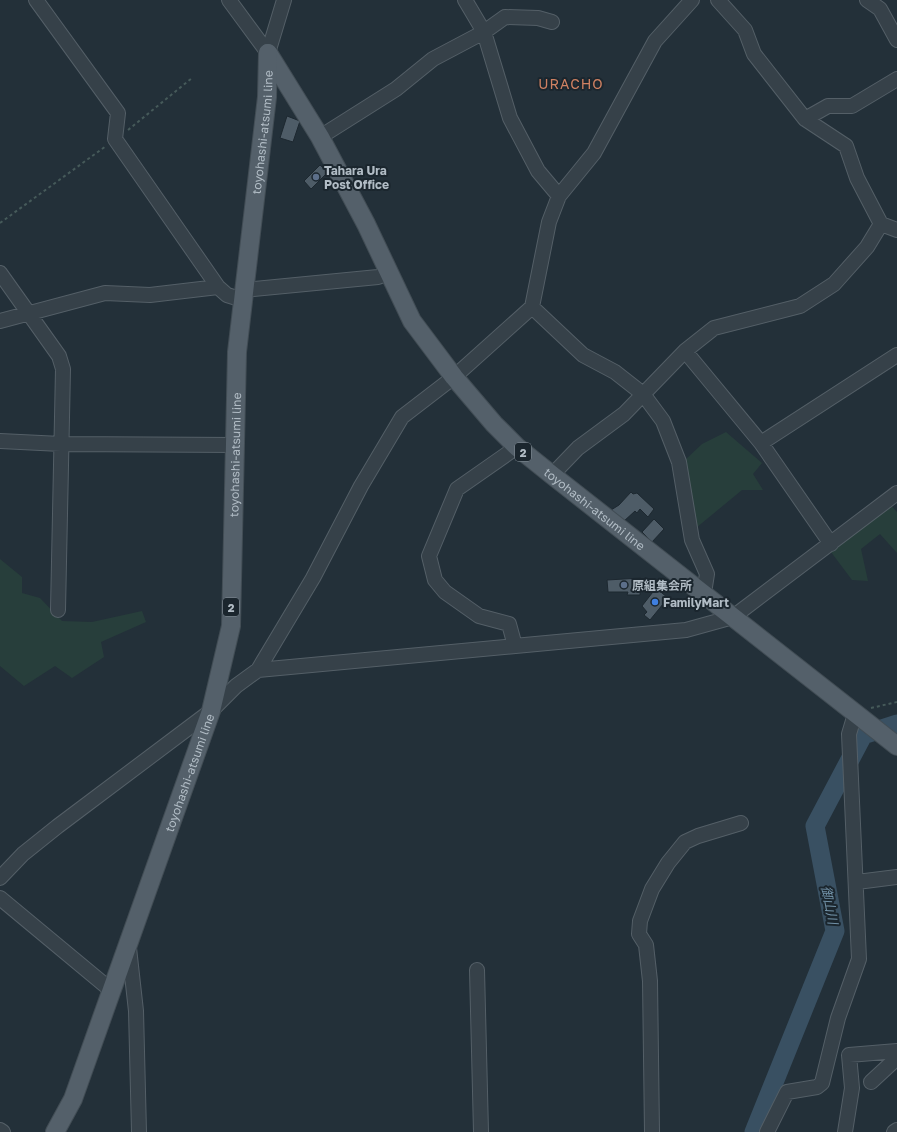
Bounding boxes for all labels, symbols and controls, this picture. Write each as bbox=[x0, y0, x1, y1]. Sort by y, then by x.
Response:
street label: toyohashi-atsumi line bbox=[248, 70, 275, 195]
district label: URACHO bbox=[538, 75, 604, 92]
place label: Tahara Ura Post Office bbox=[324, 163, 389, 192]
marker: Tahara Ura Post Office bbox=[311, 172, 321, 182]
street label: toyohashi-atsumi line bbox=[226, 392, 244, 517]
road number: 2 bbox=[515, 443, 531, 461]
street label: toyohashi-atsumi line bbox=[541, 464, 648, 553]
place label: 原組集会所 bbox=[632, 578, 692, 593]
marker: 原組集会所 bbox=[619, 580, 629, 590]
place label: FamilyMart bbox=[663, 595, 729, 610]
marker: FamilyMart bbox=[650, 597, 660, 607]
road number: 2 bbox=[223, 598, 239, 616]
street label: toyohashi-atsumi line bbox=[161, 711, 217, 834]
water label: 御山川 bbox=[818, 884, 842, 928]

